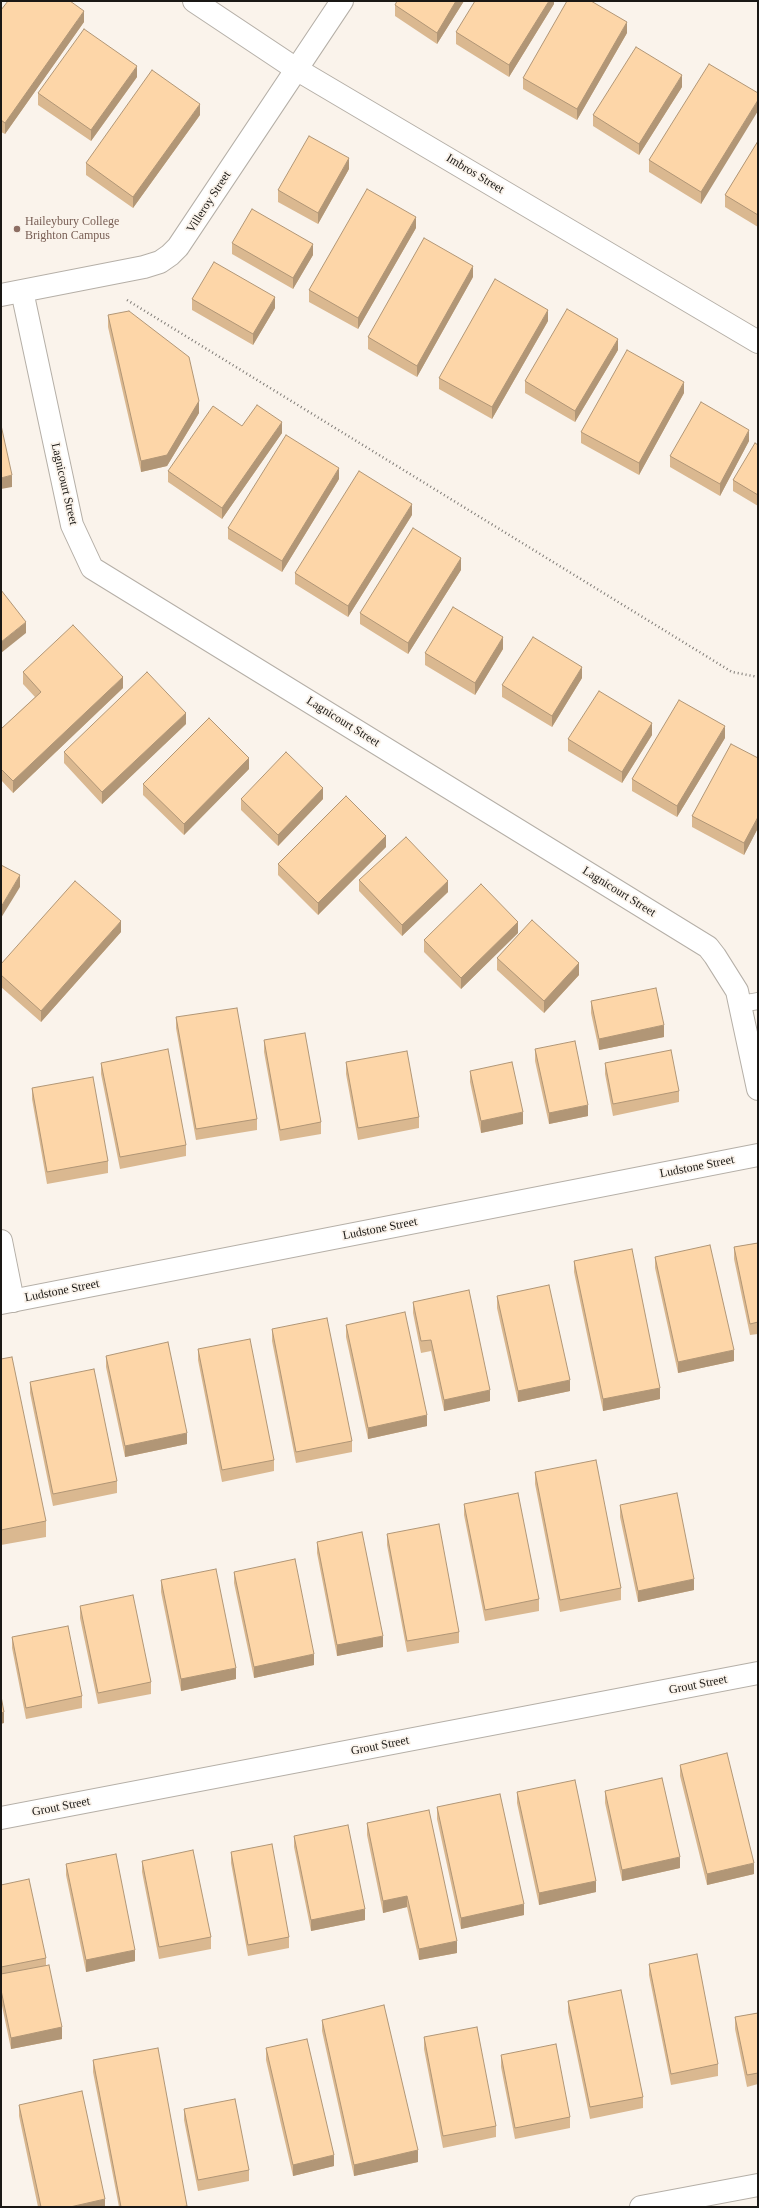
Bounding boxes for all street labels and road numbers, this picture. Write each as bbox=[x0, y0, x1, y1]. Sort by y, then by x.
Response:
street label: Imbros Street bbox=[443, 151, 507, 197]
street label: Villeroy Street bbox=[184, 169, 234, 235]
street label: Lagnicourt Street bbox=[48, 442, 80, 526]
street label: Lagnicourt Street bbox=[304, 694, 382, 750]
street label: Lagnicourt Street bbox=[580, 864, 658, 920]
street label: Ludstone Street bbox=[658, 1153, 736, 1181]
street label: Ludstone Street bbox=[341, 1215, 419, 1243]
street label: Ludstone Street bbox=[23, 1277, 101, 1305]
street label: Grout Street bbox=[668, 1672, 728, 1698]
street label: Grout Street bbox=[350, 1733, 410, 1759]
street label: Grout Street bbox=[31, 1794, 91, 1820]

